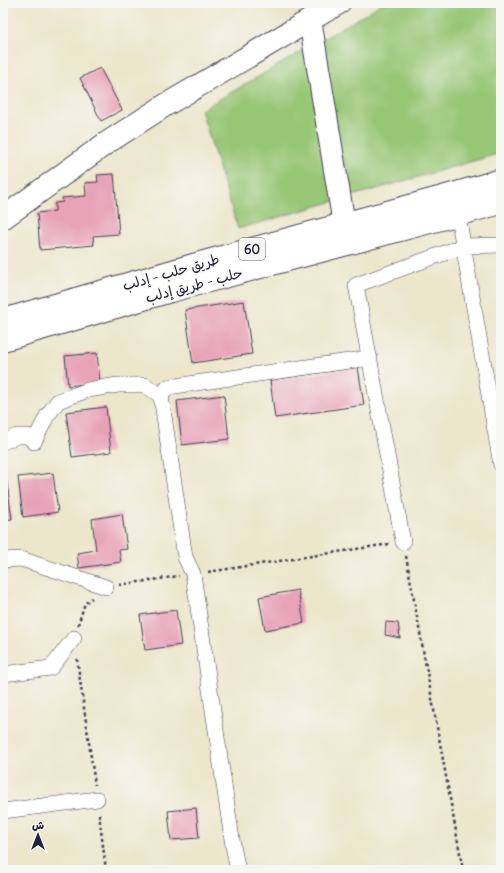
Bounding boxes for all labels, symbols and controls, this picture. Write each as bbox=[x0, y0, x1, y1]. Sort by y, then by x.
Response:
road number: 60 bbox=[239, 238, 265, 260]
street label: طريق حلب - إدلب bbox=[120, 250, 222, 294]
street label: حلب - طريق إدلب bbox=[143, 263, 245, 307]
north arrow bbox=[18, 815, 58, 855]
text: ش bbox=[32, 818, 44, 832]

